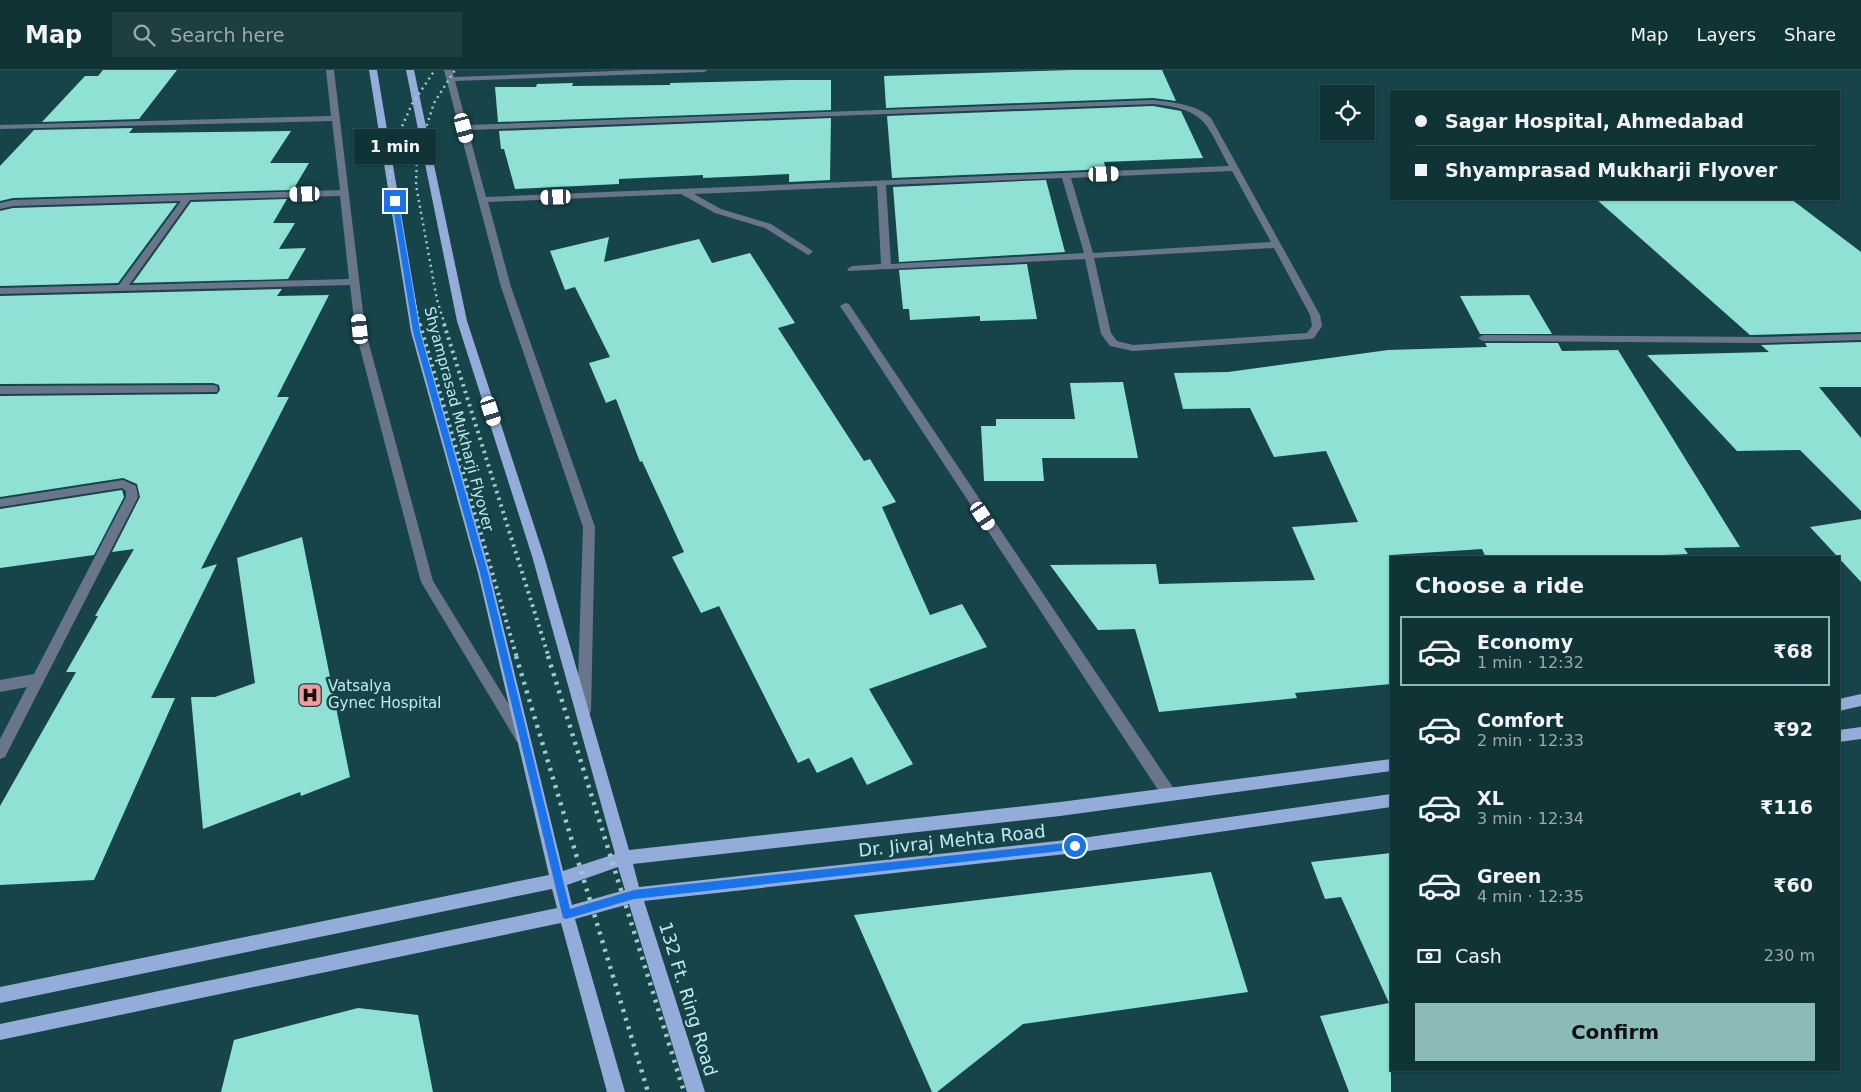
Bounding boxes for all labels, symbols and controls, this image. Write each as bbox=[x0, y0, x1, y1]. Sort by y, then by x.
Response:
search box bbox=[112, 12, 462, 57]
text: Map bbox=[25, 21, 82, 49]
icon: search bbox=[130, 21, 158, 49]
text: Search here bbox=[170, 24, 284, 46]
text: Map bbox=[1630, 24, 1668, 45]
text: Layers bbox=[1696, 24, 1756, 45]
text: Share bbox=[1784, 24, 1836, 45]
map controls bbox=[1320, 85, 1375, 140]
button: locate bbox=[1320, 85, 1375, 140]
text: Sagar Hospital, Ahmedabad bbox=[1445, 110, 1744, 132]
car bbox=[452, 112, 475, 144]
callout: 1 min bbox=[354, 128, 436, 164]
text: 1 min bbox=[370, 137, 420, 156]
text: Shyamprasad Mukharji Flyover bbox=[1445, 159, 1777, 181]
car bbox=[1088, 166, 1119, 182]
car bbox=[289, 186, 320, 202]
car bbox=[540, 189, 571, 205]
route end bbox=[384, 190, 406, 212]
street label: Shyamprasad Mukharji Flyover bbox=[420, 305, 498, 534]
car bbox=[350, 313, 369, 345]
car bbox=[479, 394, 502, 428]
car bbox=[968, 499, 997, 533]
text: Choose a ride bbox=[1415, 573, 1584, 598]
icon: car bbox=[1417, 629, 1462, 674]
text: Economy bbox=[1477, 631, 1573, 653]
text: ₹68 bbox=[1773, 640, 1813, 662]
text: 1 min · 12:32 bbox=[1477, 653, 1584, 672]
place label: Vatsalya Gynec Hospital bbox=[328, 677, 441, 712]
hospital icon: Vatsalya Gynec Hospital bbox=[297, 682, 323, 708]
icon: car bbox=[1417, 707, 1462, 752]
text: Comfort bbox=[1477, 709, 1564, 731]
text: ₹92 bbox=[1773, 718, 1813, 740]
text: 2 min · 12:33 bbox=[1477, 731, 1584, 750]
icon: car bbox=[1417, 785, 1462, 830]
text: XL bbox=[1477, 787, 1504, 809]
text: ₹116 bbox=[1760, 796, 1813, 818]
text: 3 min · 12:34 bbox=[1477, 809, 1584, 828]
street label: Dr. Jivraj Mehta Road bbox=[857, 820, 1047, 861]
route start bbox=[1064, 835, 1086, 857]
icon: car bbox=[1417, 863, 1462, 908]
text: Green bbox=[1477, 865, 1541, 887]
text: ₹60 bbox=[1773, 874, 1813, 896]
text: 4 min · 12:35 bbox=[1477, 887, 1584, 906]
street label: 132 Ft. Ring Road bbox=[655, 919, 722, 1079]
icon: cash bbox=[1415, 942, 1443, 970]
text: Cash bbox=[1455, 945, 1502, 967]
text: 230 m bbox=[1764, 946, 1815, 965]
button: Confirm bbox=[1415, 1003, 1815, 1061]

